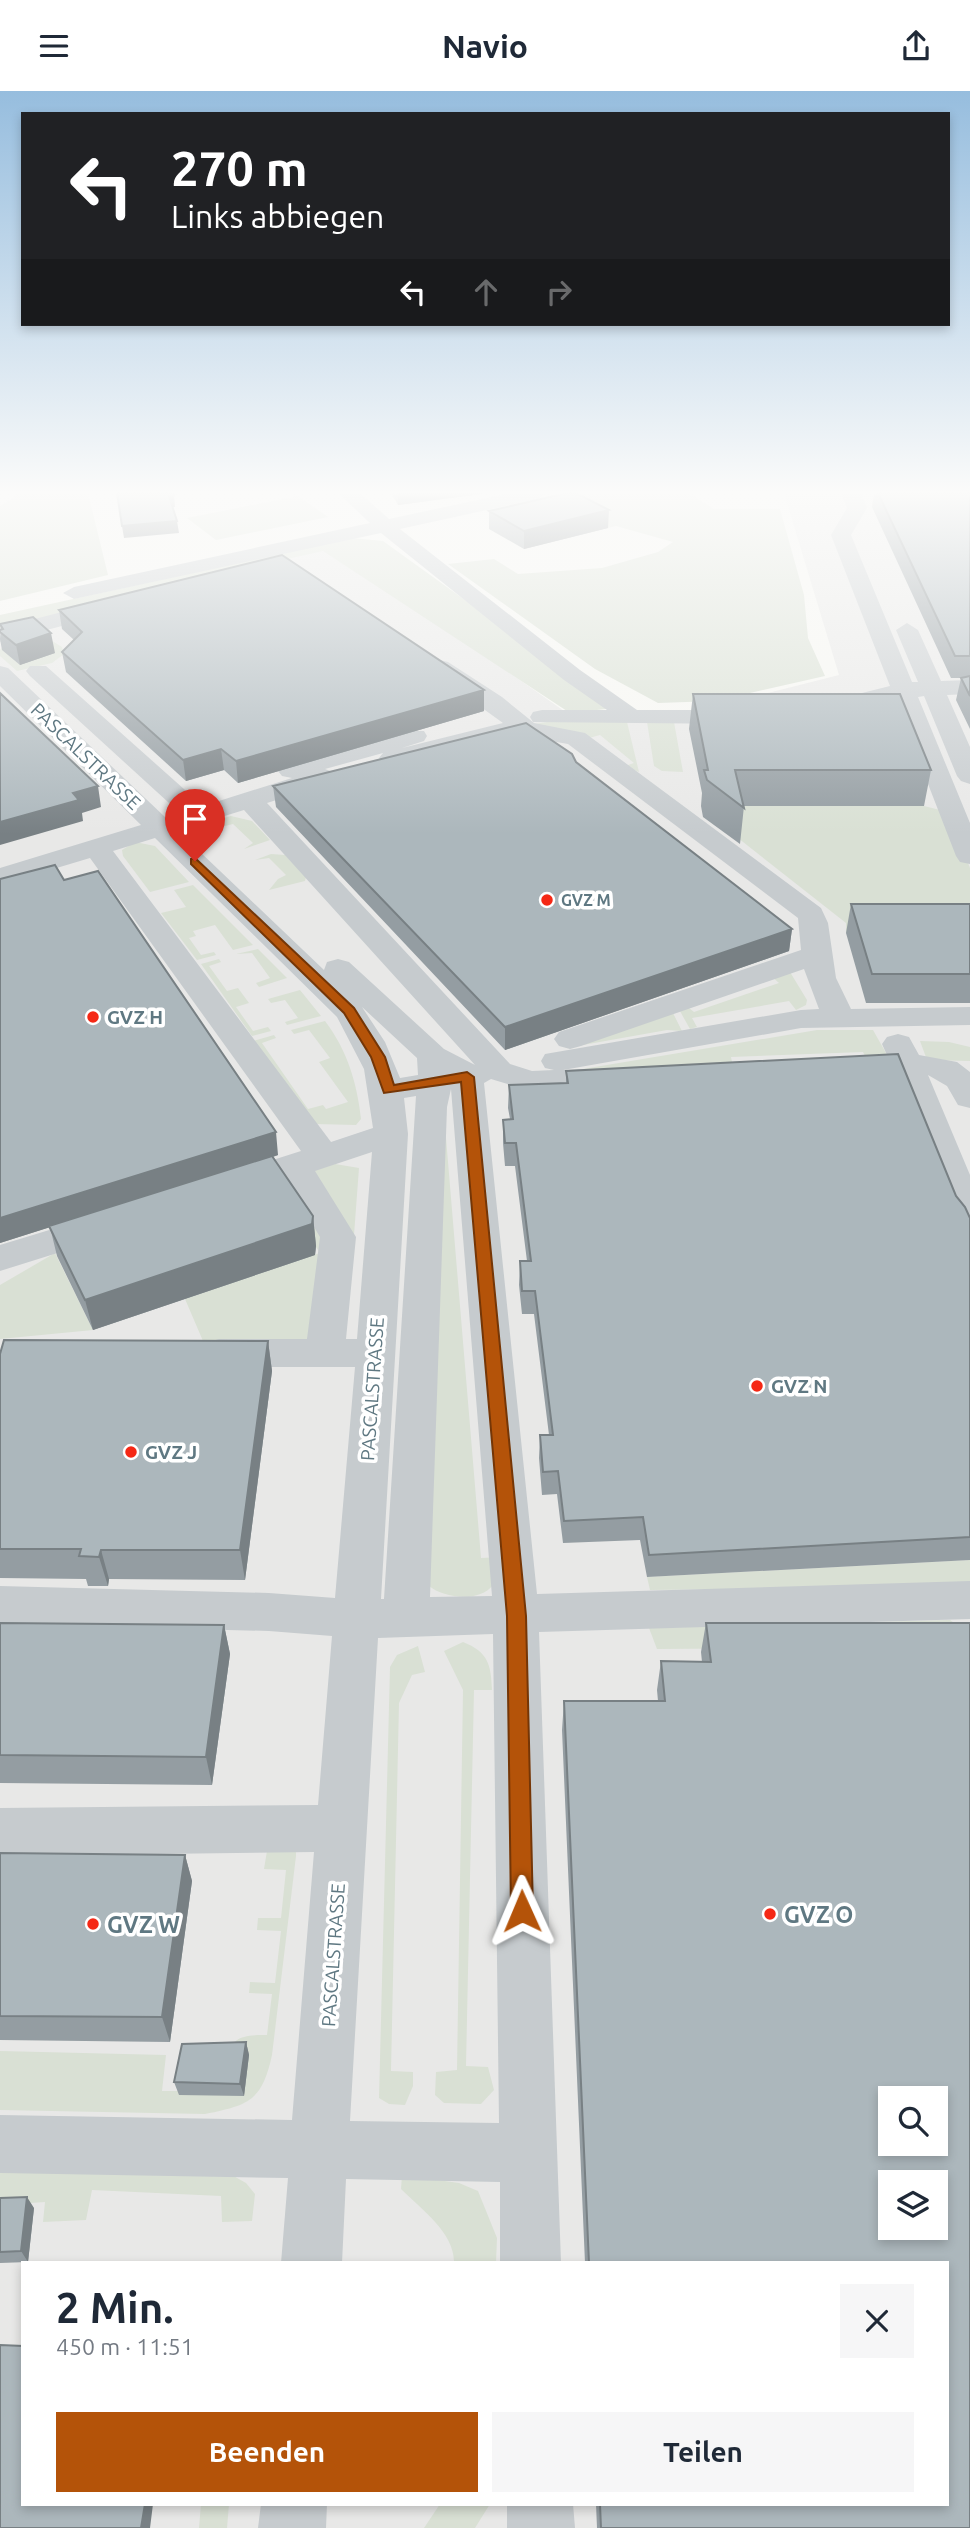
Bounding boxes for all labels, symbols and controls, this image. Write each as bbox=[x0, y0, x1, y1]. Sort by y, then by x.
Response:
icon: menu bbox=[35, 27, 73, 65]
icon: share bbox=[897, 27, 935, 65]
text: Navio bbox=[442, 28, 528, 64]
icon: left bbox=[56, 140, 147, 231]
text: 270 m bbox=[171, 140, 308, 195]
text: Links abbiegen bbox=[171, 198, 384, 234]
icon: left bbox=[394, 273, 432, 311]
icon: ahead bbox=[467, 273, 505, 311]
icon: right bbox=[540, 273, 578, 311]
street label: PASCALSTRASSE bbox=[27, 698, 145, 814]
pin bbox=[165, 789, 225, 861]
icon: arrive bbox=[176, 800, 214, 838]
place label: GVZ M bbox=[561, 891, 611, 909]
marker: GVZ M bbox=[539, 892, 555, 908]
place label: GVZ H bbox=[107, 1006, 163, 1028]
marker: GVZ H bbox=[85, 1009, 101, 1025]
street label: PASCALSTRASSE bbox=[356, 1317, 388, 1461]
place label: GVZ N bbox=[771, 1375, 827, 1397]
marker: GVZ N bbox=[749, 1378, 765, 1394]
place label: GVZ J bbox=[145, 1441, 197, 1463]
marker: GVZ J bbox=[123, 1444, 139, 1460]
position arrow bbox=[485, 1874, 559, 1948]
street label: PASCALSTRASSE bbox=[317, 1883, 349, 2027]
place label: GVZ O bbox=[784, 1902, 853, 1927]
marker: GVZ O bbox=[762, 1906, 778, 1922]
place label: GVZ W bbox=[107, 1912, 180, 1937]
marker: GVZ W bbox=[85, 1916, 101, 1932]
map controls bbox=[878, 2086, 948, 2240]
button: search bbox=[878, 2086, 948, 2156]
button: layers bbox=[878, 2170, 948, 2240]
text: 2 Min. bbox=[56, 2284, 174, 2331]
button: close bbox=[840, 2284, 914, 2358]
text: 450 m · 11:51 bbox=[56, 2334, 194, 2359]
button: Beenden bbox=[56, 2412, 478, 2492]
button: Teilen bbox=[492, 2412, 914, 2492]

